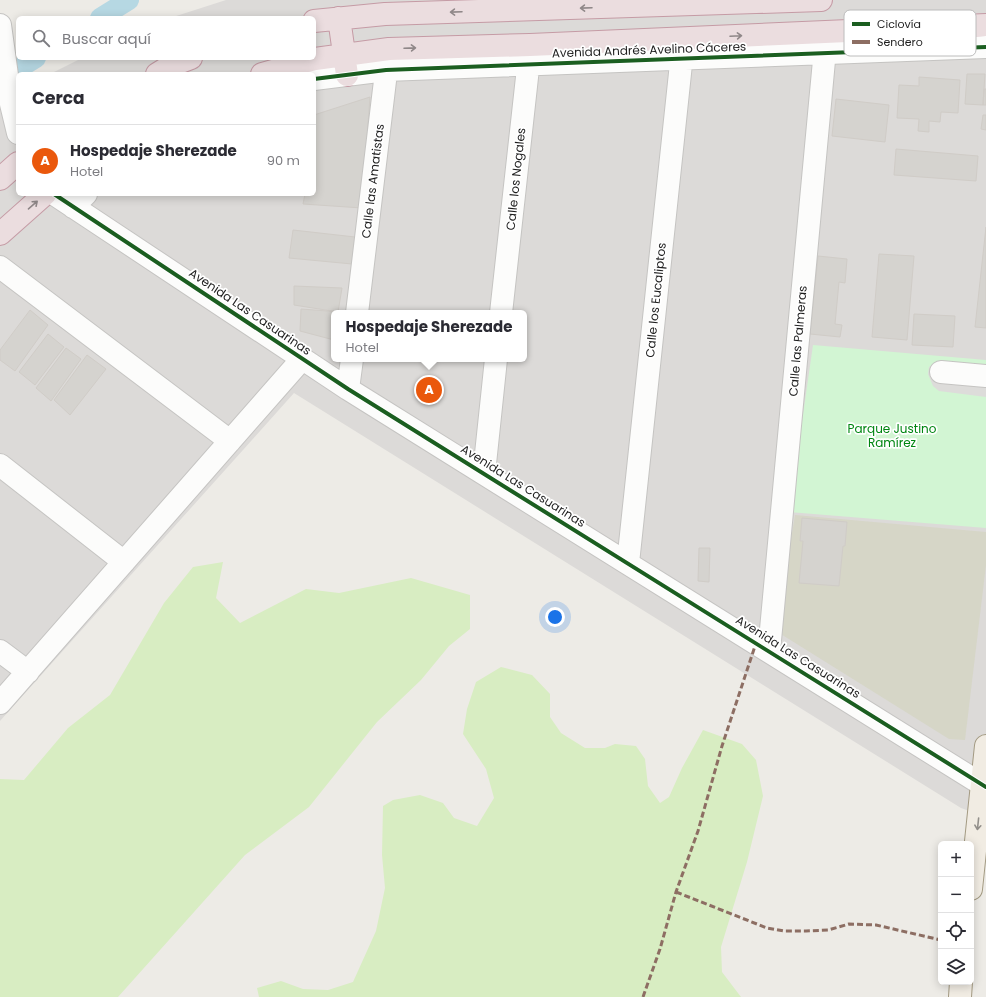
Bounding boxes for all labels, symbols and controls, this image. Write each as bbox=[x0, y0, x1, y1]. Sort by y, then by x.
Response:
one-way arrow bbox=[580, 4, 593, 11]
one-way arrow bbox=[450, 8, 463, 15]
legend bbox=[844, 10, 976, 56]
search box bbox=[16, 16, 316, 60]
text: Ciclovía bbox=[877, 16, 921, 32]
icon: search bbox=[30, 27, 52, 49]
text: Buscar aquí bbox=[62, 28, 151, 49]
one-way arrow bbox=[729, 32, 742, 40]
text: Sendero bbox=[877, 34, 923, 50]
street label: Avenida Andrés Avelino Cáceres bbox=[551, 38, 747, 61]
one-way arrow bbox=[403, 45, 416, 52]
text: Cerca bbox=[32, 86, 85, 110]
street label: Calle las Amatistas bbox=[357, 123, 388, 239]
street label: Calle los Nogales bbox=[502, 127, 529, 231]
text: Hospedaje Sherezade bbox=[70, 140, 237, 161]
text: A bbox=[40, 151, 50, 170]
text: 90 m bbox=[267, 151, 300, 170]
text: Hotel bbox=[70, 162, 103, 181]
one-way arrow bbox=[27, 200, 38, 209]
street label: Calle los Eucaliptos bbox=[641, 242, 670, 358]
street label: Avenida Las Casuarinas bbox=[186, 264, 315, 359]
street label: Calle las Palmeras bbox=[784, 285, 811, 397]
popup bbox=[331, 310, 527, 362]
text: Hospedaje Sherezade bbox=[346, 316, 512, 337]
text: Hotel bbox=[346, 338, 379, 357]
pin: A bbox=[416, 375, 442, 405]
park label: Parque Justino Ramírez bbox=[848, 420, 937, 451]
street label: Avenida Las Casuarinas bbox=[458, 440, 589, 531]
your location bbox=[545, 607, 565, 627]
street label: Avenida Las Casuarinas bbox=[733, 611, 864, 702]
one-way arrow bbox=[974, 817, 982, 830]
map controls bbox=[938, 841, 974, 985]
button: + bbox=[938, 841, 974, 877]
button: − bbox=[938, 877, 974, 913]
button: locate bbox=[938, 913, 974, 949]
button: layers bbox=[938, 949, 974, 985]

